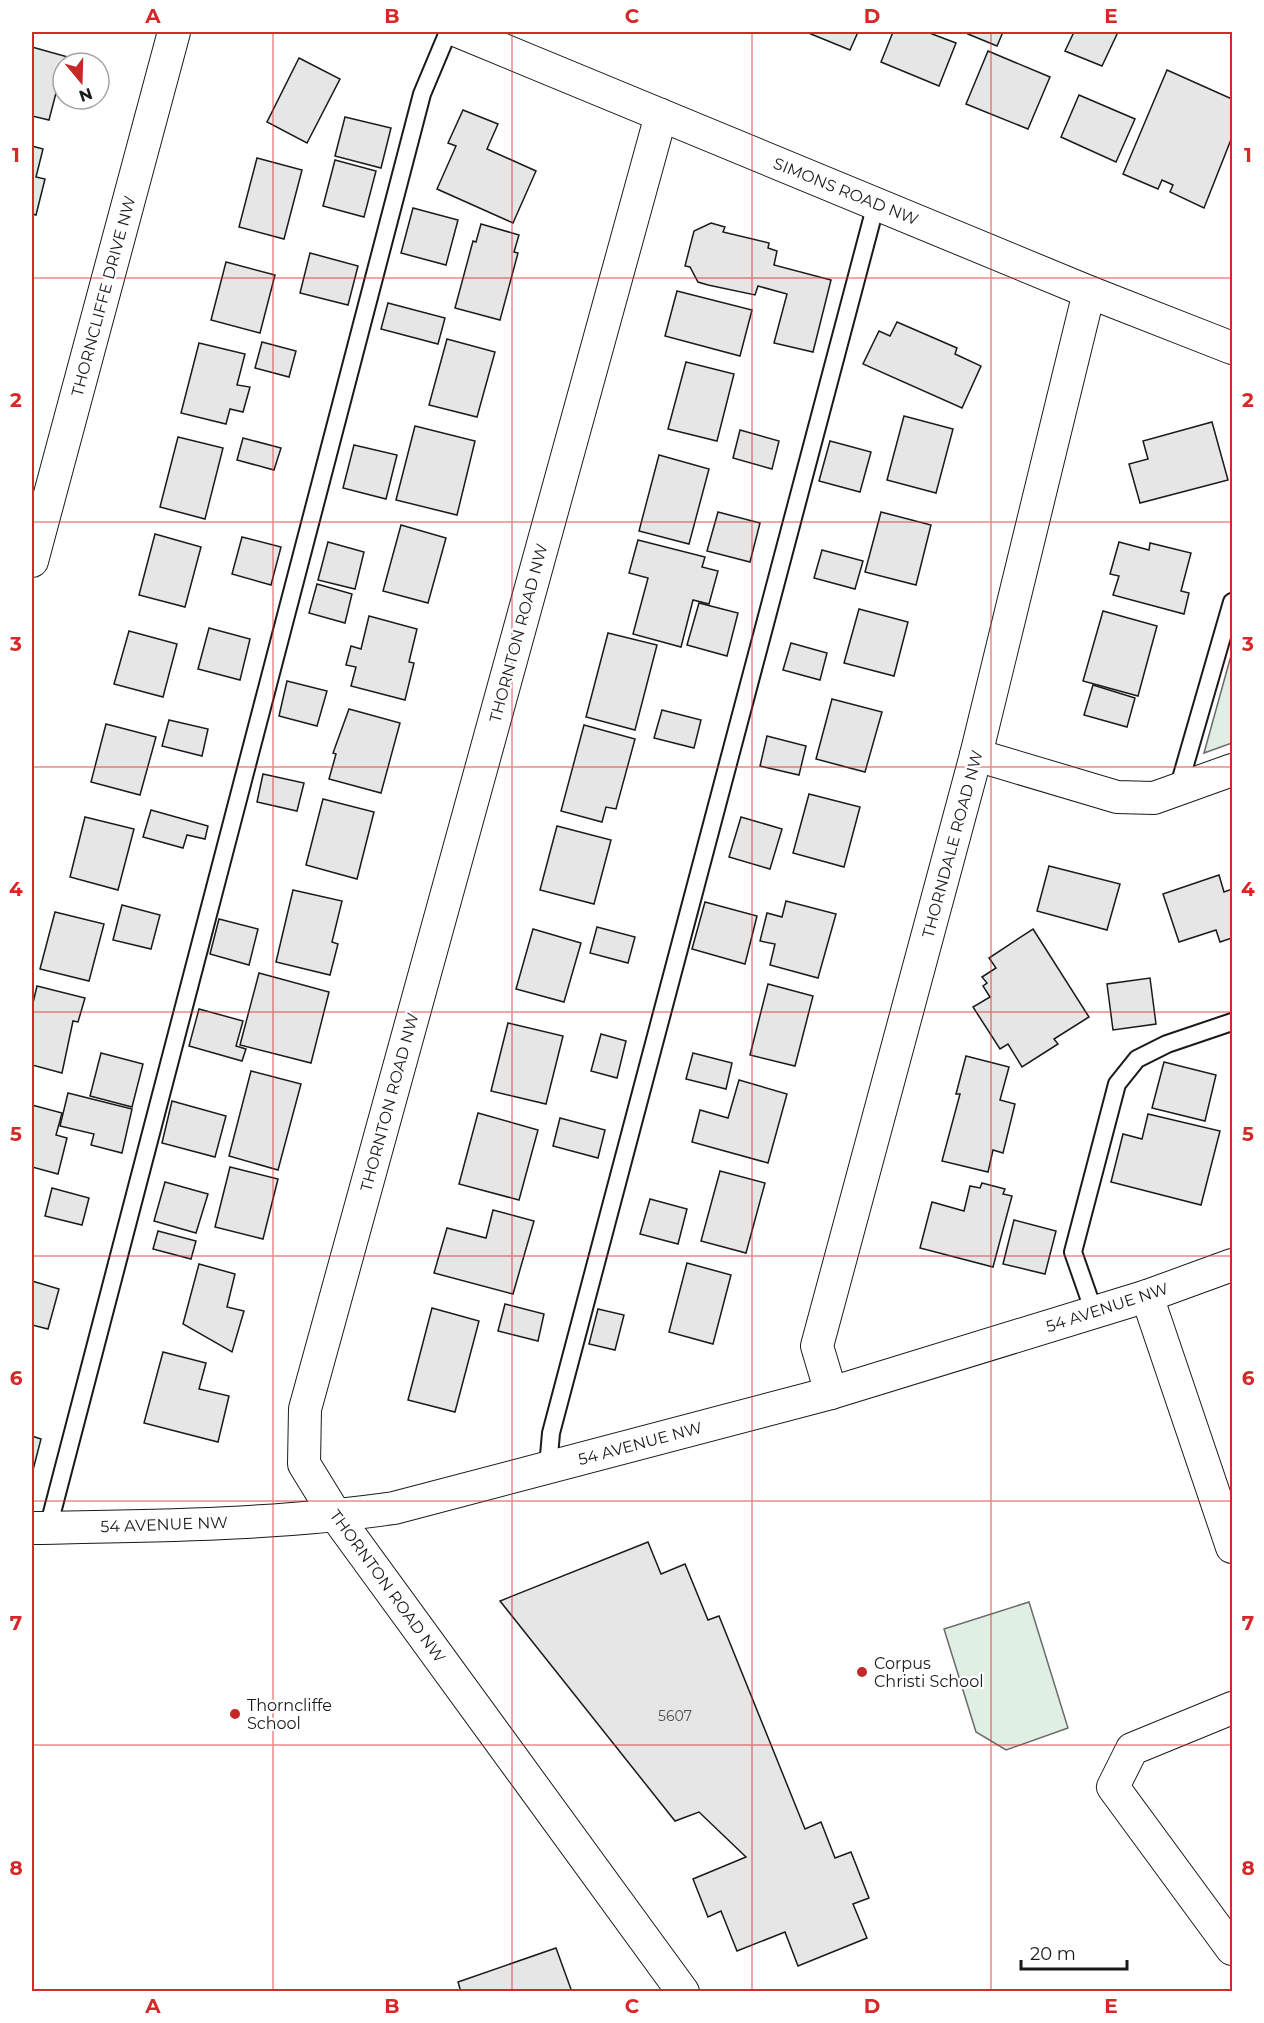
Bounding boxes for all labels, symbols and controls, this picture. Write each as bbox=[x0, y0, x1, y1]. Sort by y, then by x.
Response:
text: A bbox=[144, 4, 161, 28]
text: B bbox=[384, 4, 400, 28]
text: C bbox=[625, 4, 640, 28]
text: D bbox=[864, 4, 880, 28]
text: E bbox=[1104, 4, 1118, 28]
north arrow bbox=[51, 51, 111, 111]
text: N bbox=[77, 84, 95, 106]
text: 1 bbox=[12, 143, 20, 167]
text: 1 bbox=[1244, 143, 1252, 167]
street label: SIMONS ROAD NW bbox=[771, 154, 921, 229]
street label: THORNCLIFFE DRIVE NW bbox=[68, 194, 139, 398]
text: 2 bbox=[10, 388, 22, 412]
text: 2 bbox=[1242, 388, 1254, 412]
street label: THORNTON ROAD NW bbox=[485, 542, 552, 725]
text: 3 bbox=[9, 632, 22, 656]
text: 3 bbox=[1241, 632, 1254, 656]
street label: THORNDALE ROAD NW bbox=[918, 748, 987, 940]
text: 4 bbox=[9, 877, 23, 901]
text: 4 bbox=[1241, 877, 1255, 901]
street label: THORNTON ROAD NW bbox=[356, 1011, 423, 1194]
text: 5 bbox=[10, 1122, 22, 1146]
text: 5 bbox=[1242, 1122, 1254, 1146]
street label: 54 AVENUE NW bbox=[1044, 1279, 1171, 1336]
text: 6 bbox=[10, 1366, 23, 1390]
text: 6 bbox=[1242, 1366, 1255, 1390]
street label: 54 AVENUE NW bbox=[576, 1418, 704, 1469]
street label: THORNTON ROAD NW bbox=[326, 1506, 450, 1667]
street label: 54 AVENUE NW bbox=[100, 1513, 228, 1536]
text: 7 bbox=[10, 1611, 22, 1635]
text: 7 bbox=[1242, 1611, 1254, 1635]
place label: Corpus Christi School bbox=[874, 1654, 983, 1691]
marker: Corpus Christi School bbox=[855, 1665, 869, 1679]
place label: Thorncliffe School bbox=[247, 1696, 332, 1733]
marker: Thorncliffe School bbox=[228, 1707, 242, 1721]
house number: 5607 bbox=[658, 1707, 692, 1725]
text: 8 bbox=[9, 1856, 23, 1880]
text: 8 bbox=[1241, 1856, 1255, 1880]
scale bar bbox=[1021, 1933, 1128, 1971]
text: 20 m bbox=[1030, 1943, 1076, 1965]
text: A bbox=[144, 1994, 161, 2018]
text: B bbox=[384, 1994, 400, 2018]
text: C bbox=[625, 1994, 640, 2018]
text: D bbox=[864, 1994, 880, 2018]
text: E bbox=[1104, 1994, 1118, 2018]

